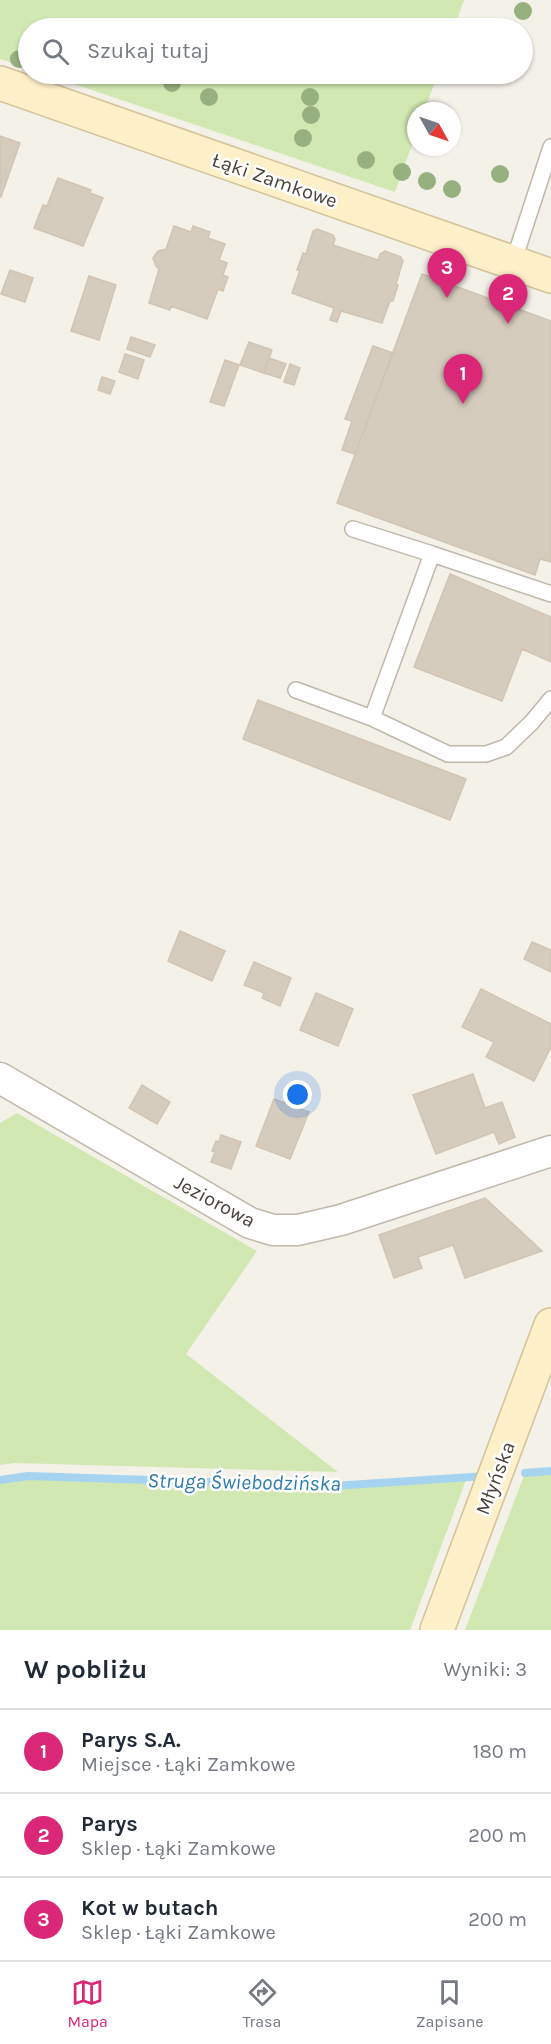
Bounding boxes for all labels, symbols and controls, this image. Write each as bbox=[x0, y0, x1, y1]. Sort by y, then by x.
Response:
search box bbox=[18, 18, 533, 84]
icon: search bbox=[39, 35, 72, 68]
text: Szukaj tutaj bbox=[87, 38, 210, 64]
north arrow bbox=[407, 102, 461, 156]
street label: Łąki Zamkowe bbox=[209, 148, 340, 213]
pin: 3 bbox=[428, 248, 466, 298]
pin: 2 bbox=[488, 274, 528, 324]
pin: 1 bbox=[444, 354, 482, 404]
your location bbox=[283, 1080, 312, 1109]
street label: Jeziorowa bbox=[170, 1171, 259, 1232]
street label: Młyńska bbox=[471, 1438, 520, 1518]
water label: Struga Świebodzińska bbox=[147, 1468, 341, 1496]
text: W pobliżu bbox=[24, 1654, 147, 1685]
text: Wyniki: 3 bbox=[443, 1658, 527, 1681]
text: Parys S.A. bbox=[81, 1727, 181, 1753]
text: 1 bbox=[40, 1740, 47, 1763]
text: 180 m bbox=[473, 1740, 527, 1763]
text: Miejsce · Łąki Zamkowe bbox=[81, 1753, 295, 1776]
text: Parys bbox=[81, 1811, 138, 1837]
text: 2 bbox=[37, 1824, 50, 1847]
text: 200 m bbox=[468, 1824, 527, 1847]
text: Sklep · Łąki Zamkowe bbox=[81, 1837, 276, 1860]
text: Kot w butach bbox=[81, 1895, 219, 1921]
text: 3 bbox=[37, 1908, 50, 1931]
text: 200 m bbox=[468, 1908, 527, 1931]
text: Sklep · Łąki Zamkowe bbox=[81, 1921, 276, 1944]
tab: Mapa bbox=[67, 1976, 108, 2031]
tab: Trasa bbox=[243, 1976, 281, 2031]
tab: Zapisane bbox=[416, 1976, 484, 2031]

